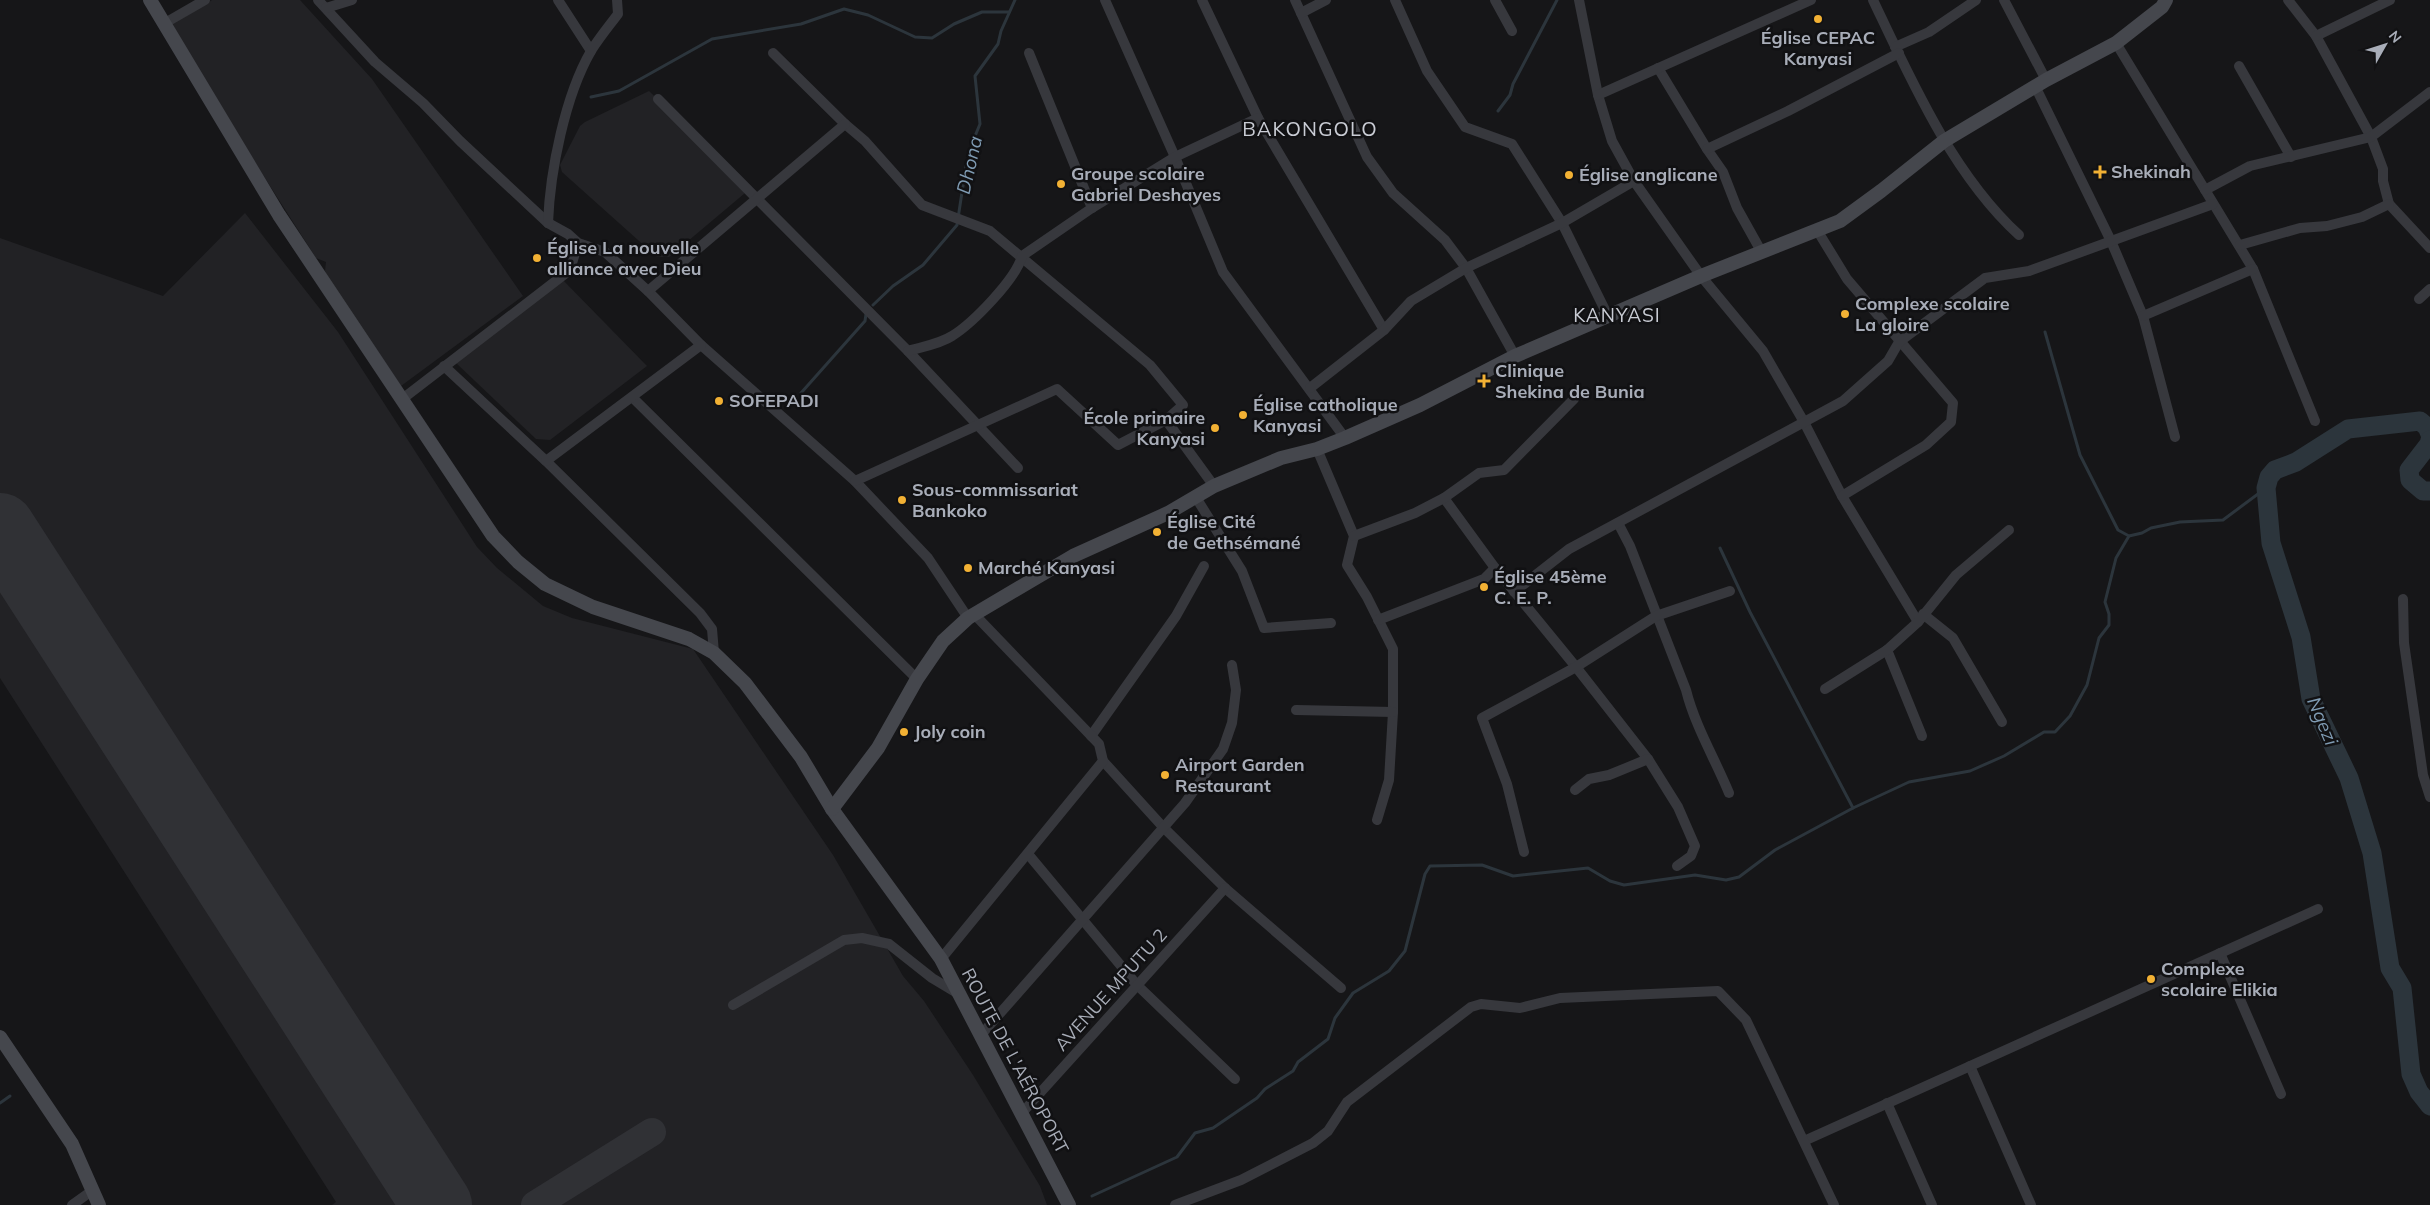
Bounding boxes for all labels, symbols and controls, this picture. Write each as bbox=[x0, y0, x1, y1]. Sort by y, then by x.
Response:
marker: Église CEPAC Kanyasi bbox=[1812, 13, 1824, 25]
north arrow bbox=[2360, 20, 2410, 70]
place label: Église CEPAC Kanyasi bbox=[1761, 26, 1875, 70]
text: N bbox=[2385, 27, 2405, 47]
district label: BAKONGOLO bbox=[1242, 116, 1378, 141]
water label: Dhona bbox=[951, 134, 987, 196]
place label: Shekinah bbox=[2111, 160, 2191, 183]
place label: Groupe scolaire Gabriel Deshayes bbox=[1071, 162, 1221, 206]
place label: Église anglicane bbox=[1579, 163, 1718, 186]
marker: Shekinah bbox=[2093, 165, 2107, 179]
marker: Église anglicane bbox=[1563, 169, 1575, 181]
marker: Groupe scolaire Gabriel Deshayes bbox=[1055, 178, 1067, 190]
place label: Église La nouvelle alliance avec Dieu bbox=[547, 236, 702, 280]
marker: Église La nouvelle alliance avec Dieu bbox=[531, 252, 543, 264]
place label: Complexe scolaire La gloire bbox=[1855, 292, 2010, 336]
district label: KANYASI bbox=[1573, 303, 1661, 327]
marker: Complexe scolaire La gloire bbox=[1839, 308, 1851, 320]
place label: Clinique Shekina de Bunia bbox=[1495, 359, 1645, 403]
marker: Clinique Shekina de Bunia bbox=[1477, 374, 1491, 388]
place label: SOFEPADI bbox=[729, 389, 819, 412]
place label: Église catholique Kanyasi bbox=[1253, 393, 1398, 437]
marker: SOFEPADI bbox=[713, 395, 725, 407]
place label: École primaire Kanyasi bbox=[1084, 406, 1205, 450]
marker: Église catholique Kanyasi bbox=[1237, 409, 1249, 421]
marker: École primaire Kanyasi bbox=[1209, 422, 1221, 434]
place label: Sous-commissariat Bankoko bbox=[912, 478, 1078, 522]
marker: Sous-commissariat Bankoko bbox=[896, 494, 908, 506]
place label: Église Cité de Gethsémané bbox=[1167, 510, 1301, 554]
marker: Église Cité de Gethsémané bbox=[1151, 526, 1163, 538]
place label: Marché Kanyasi bbox=[978, 556, 1115, 579]
marker: Marché Kanyasi bbox=[962, 562, 974, 574]
place label: Église 45ème C. E. P. bbox=[1494, 565, 1607, 609]
marker: Église 45ème C. E. P. bbox=[1478, 581, 1490, 593]
water label: Ngezi bbox=[2302, 693, 2344, 749]
place label: Joly coin bbox=[914, 720, 986, 743]
marker: Joly coin bbox=[898, 726, 910, 738]
place label: Airport Garden Restaurant bbox=[1175, 753, 1305, 797]
marker: Airport Garden Restaurant bbox=[1159, 769, 1171, 781]
street label: AVENUE MPUTU 2 bbox=[1050, 924, 1172, 1056]
place label: Complexe scolaire Elikia bbox=[2161, 957, 2278, 1001]
street label: ROUTE DE L'AÉROPORT bbox=[957, 964, 1074, 1157]
marker: Complexe scolaire Elikia bbox=[2145, 973, 2157, 985]

